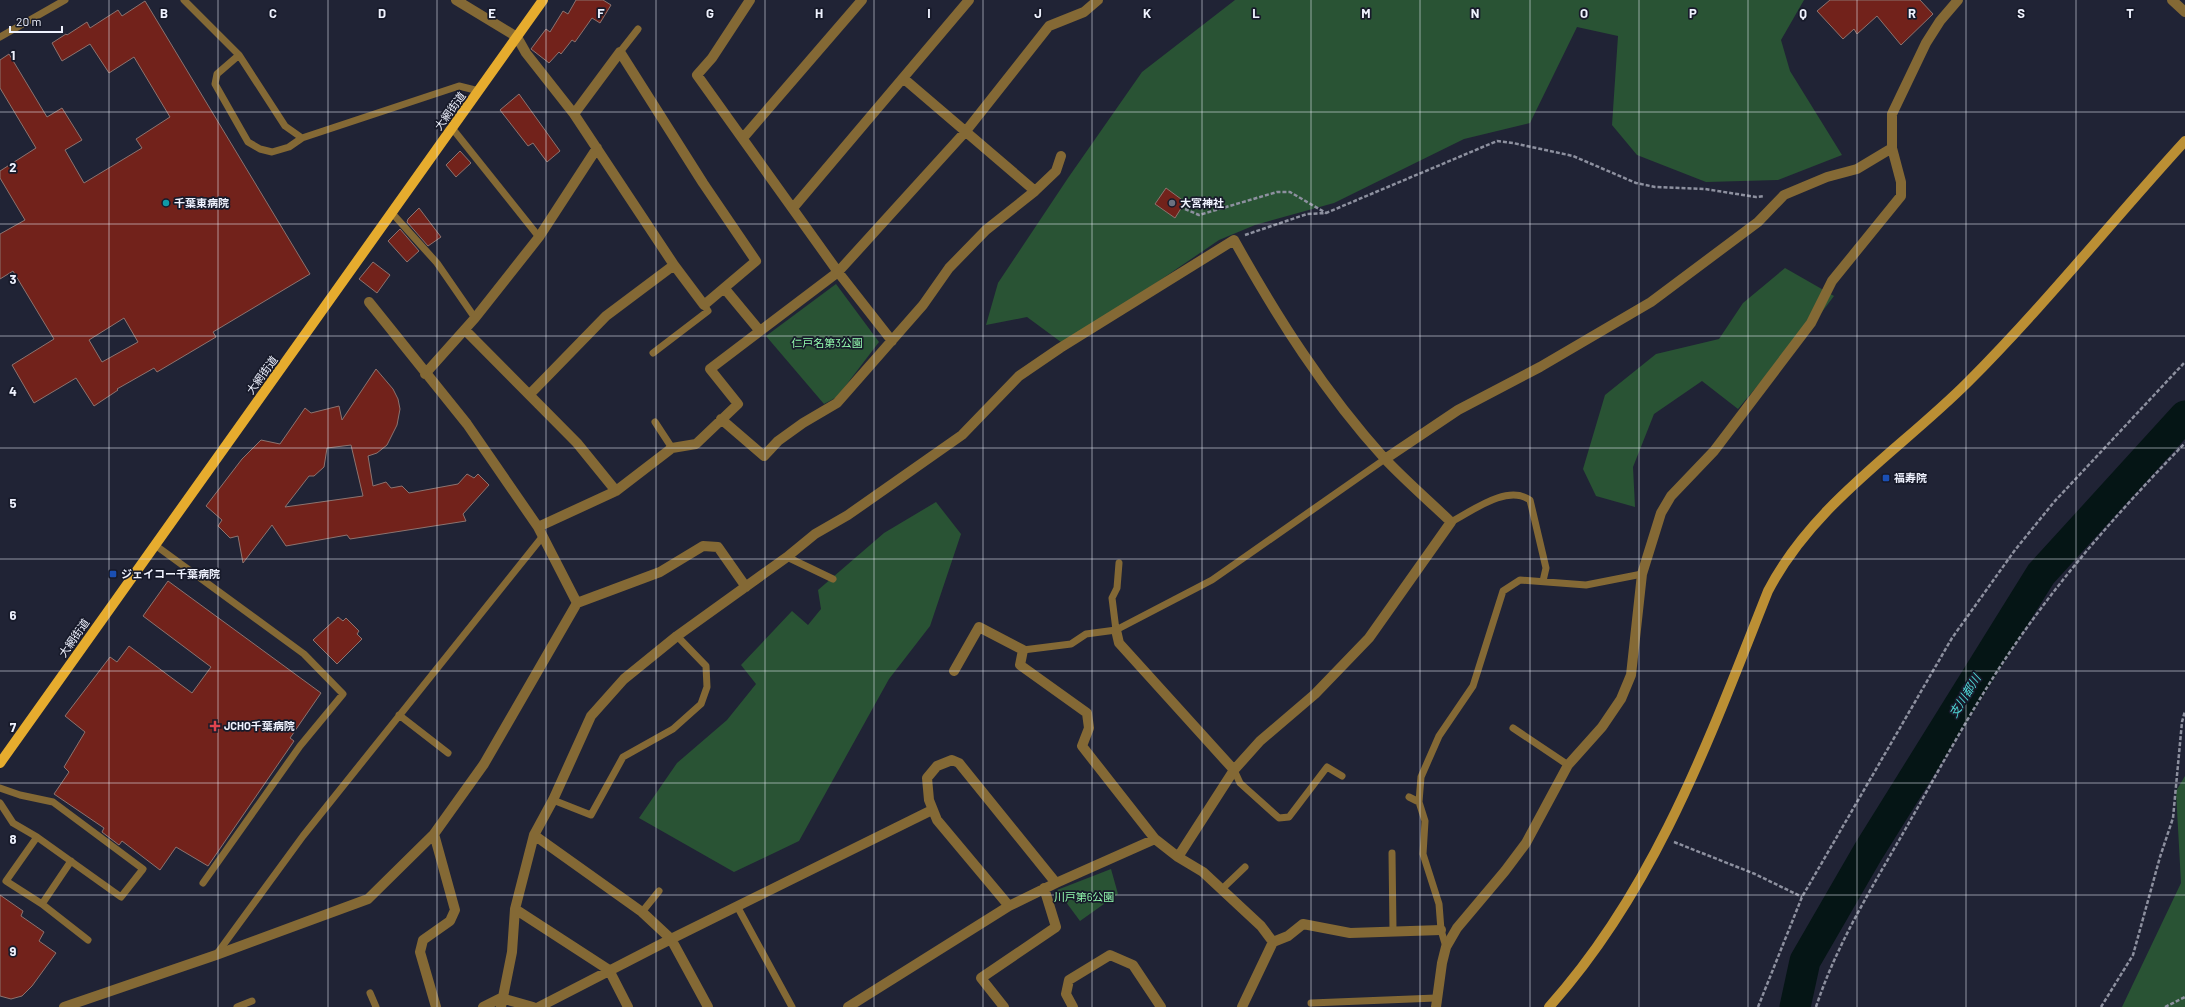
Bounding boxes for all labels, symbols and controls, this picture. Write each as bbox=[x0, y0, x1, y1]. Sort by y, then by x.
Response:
text: B bbox=[160, 5, 168, 21]
text: C bbox=[269, 5, 277, 21]
text: D bbox=[378, 5, 386, 21]
text: E bbox=[488, 5, 496, 21]
text: F bbox=[597, 5, 605, 21]
text: G bbox=[706, 5, 714, 21]
text: H bbox=[815, 5, 823, 21]
text: I bbox=[927, 5, 931, 21]
text: J bbox=[1034, 5, 1042, 21]
text: K bbox=[1143, 5, 1151, 21]
text: L bbox=[1252, 5, 1260, 21]
text: M bbox=[1361, 5, 1371, 21]
text: N bbox=[1471, 5, 1479, 21]
text: O bbox=[1580, 5, 1588, 21]
text: P bbox=[1689, 5, 1697, 21]
text: Q bbox=[1799, 5, 1807, 21]
text: R bbox=[1908, 5, 1916, 21]
text: S bbox=[2017, 5, 2025, 21]
text: T bbox=[2126, 5, 2134, 21]
scale bar bbox=[10, 8, 62, 34]
text: 20 m bbox=[16, 14, 42, 28]
text: 1 bbox=[11, 47, 15, 63]
street label: 大網街道 bbox=[431, 89, 468, 132]
text: 2 bbox=[9, 159, 17, 175]
place label: 千葉東病院 bbox=[174, 196, 229, 209]
place label: 大宮神社 bbox=[1180, 196, 1224, 209]
marker: 千葉東病院 bbox=[161, 198, 171, 208]
marker: 大宮神社 bbox=[1167, 198, 1177, 208]
text: 3 bbox=[9, 271, 17, 287]
park label: 仁戸名第3公園 bbox=[791, 336, 863, 349]
street label: 大網街道 bbox=[243, 353, 280, 396]
text: 4 bbox=[9, 383, 17, 399]
place label: 福寿院 bbox=[1894, 471, 1927, 484]
marker: 福寿院 bbox=[1881, 473, 1891, 483]
text: 5 bbox=[9, 495, 17, 511]
place label: ジェイコー千葉病院 bbox=[121, 567, 220, 580]
marker: ジェイコー千葉病院 bbox=[108, 569, 118, 579]
text: 6 bbox=[10, 607, 17, 623]
street label: 大網街道 bbox=[56, 616, 92, 659]
water label: 支川都川 bbox=[1945, 670, 1984, 720]
text: 7 bbox=[10, 719, 17, 735]
place label: JCHO千葉病院 bbox=[224, 719, 295, 732]
marker: JCHO千葉病院 bbox=[209, 720, 221, 732]
text: 8 bbox=[9, 831, 17, 847]
park label: 川戸第6公園 bbox=[1054, 890, 1114, 903]
text: 9 bbox=[10, 943, 17, 959]

